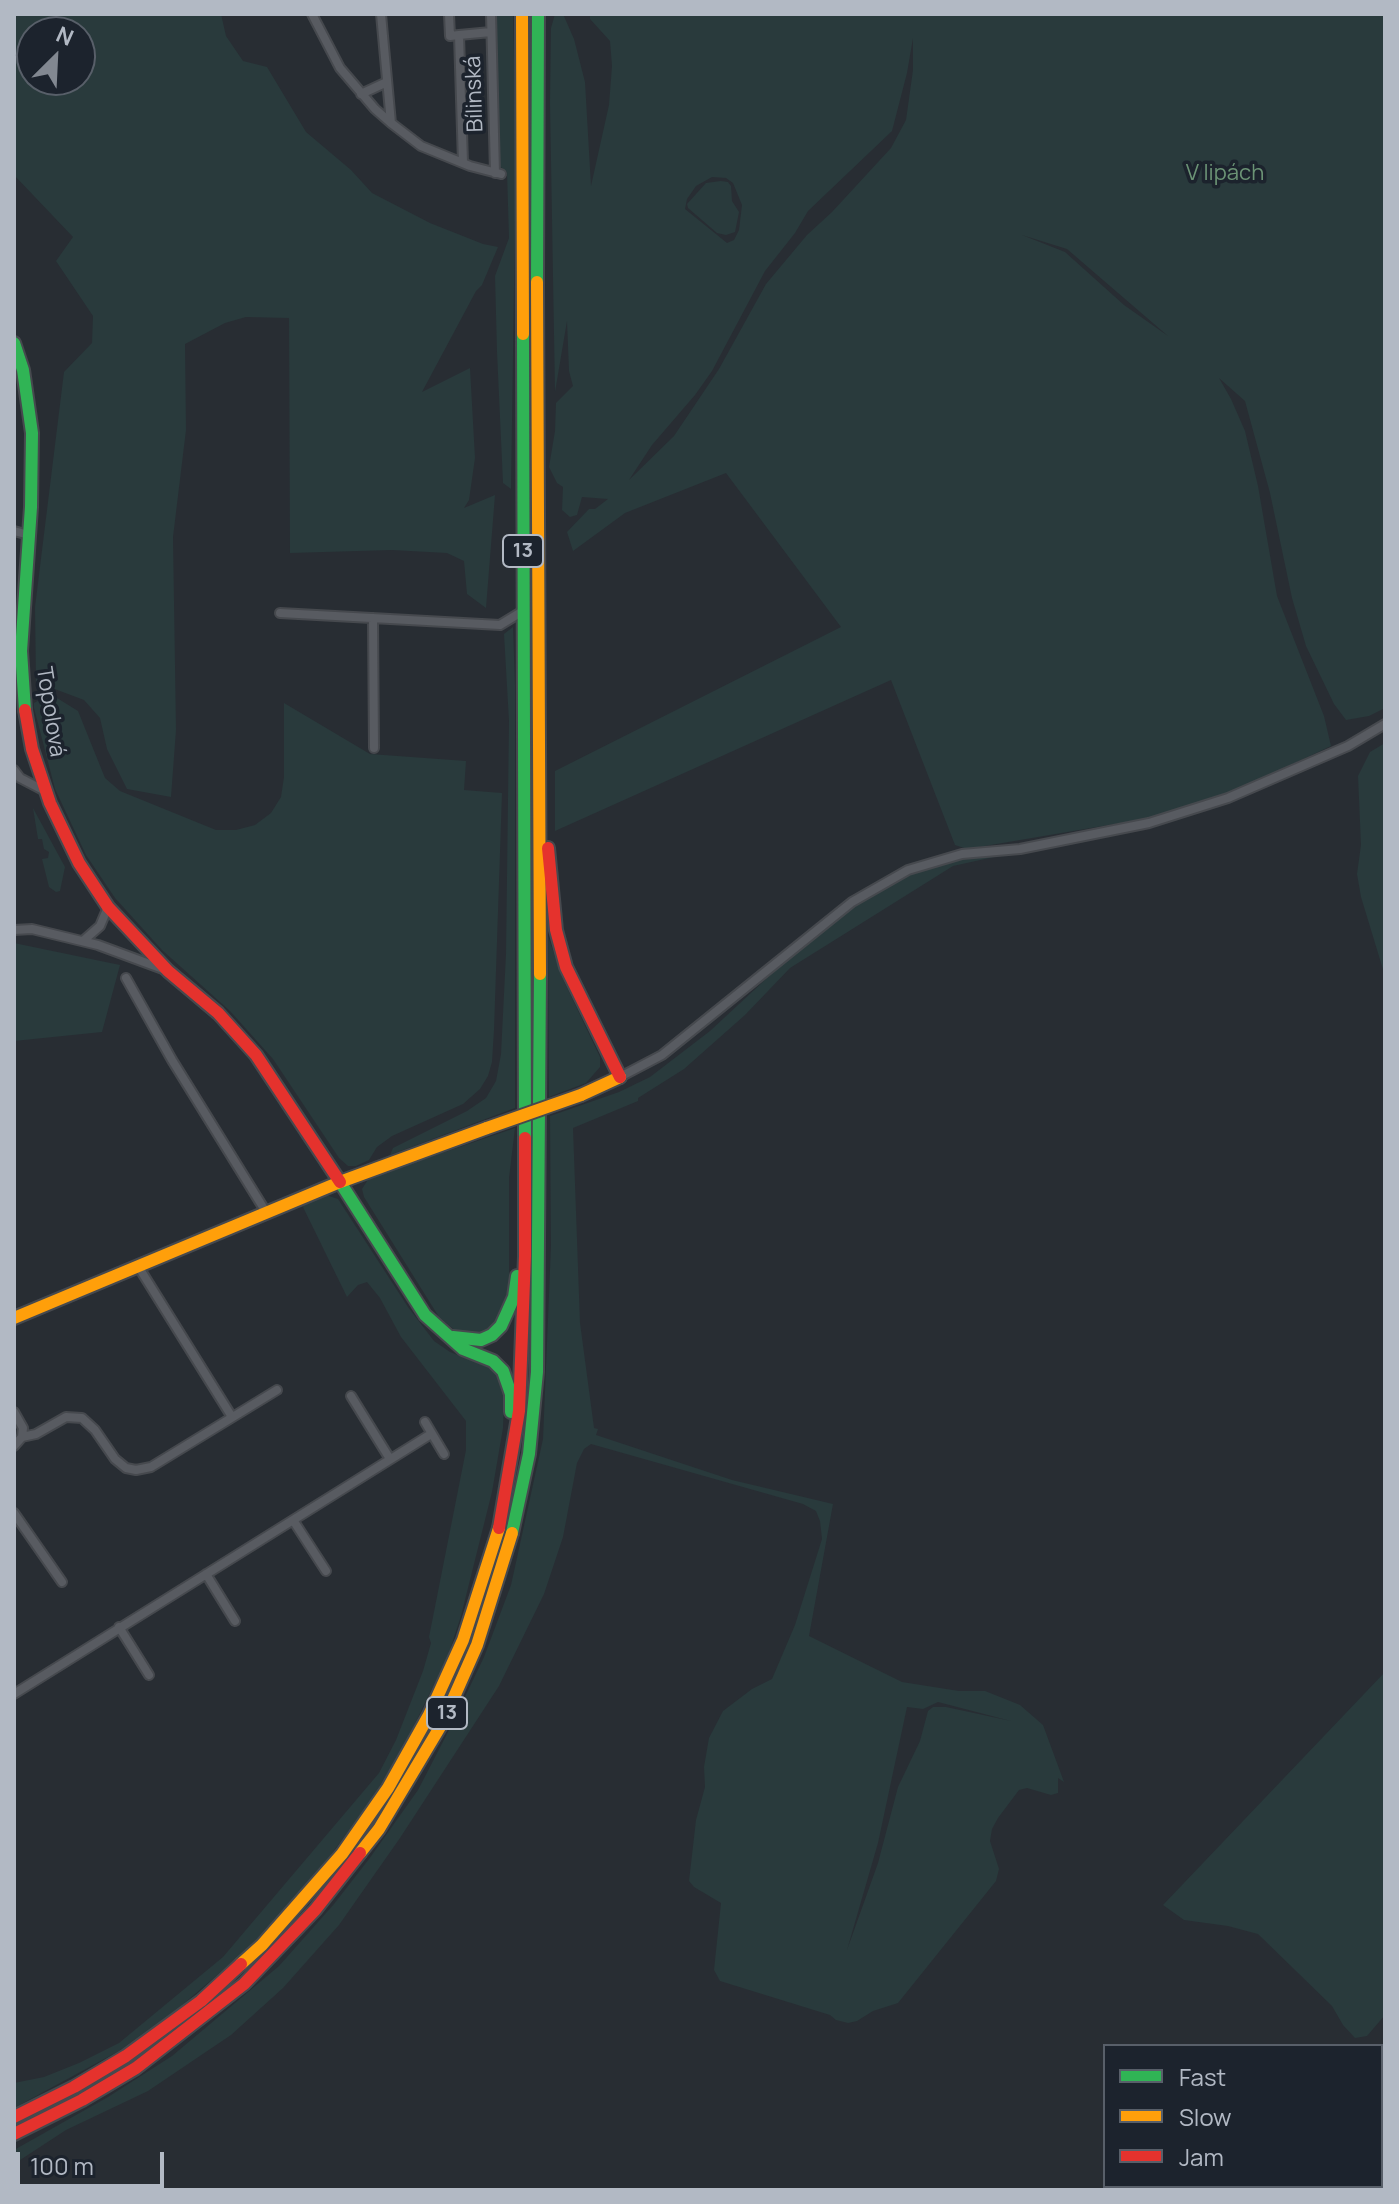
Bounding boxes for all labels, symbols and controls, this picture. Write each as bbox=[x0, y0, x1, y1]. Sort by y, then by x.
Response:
north arrow bbox=[16, 16, 96, 96]
text: N bbox=[52, 19, 78, 53]
street label: Bílinská bbox=[460, 55, 490, 133]
park label: V lipách bbox=[1186, 161, 1264, 187]
road number: 13 bbox=[503, 535, 543, 567]
street label: Topolová bbox=[30, 665, 70, 759]
road number: 13 bbox=[427, 1697, 467, 1729]
legend bbox=[1103, 2044, 1383, 2188]
text: Fast bbox=[1179, 2060, 1226, 2093]
text: Slow bbox=[1179, 2100, 1232, 2133]
scale bar bbox=[20, 2136, 168, 2186]
text: Jam bbox=[1179, 2140, 1224, 2173]
text: 100 m bbox=[30, 2149, 94, 2182]

